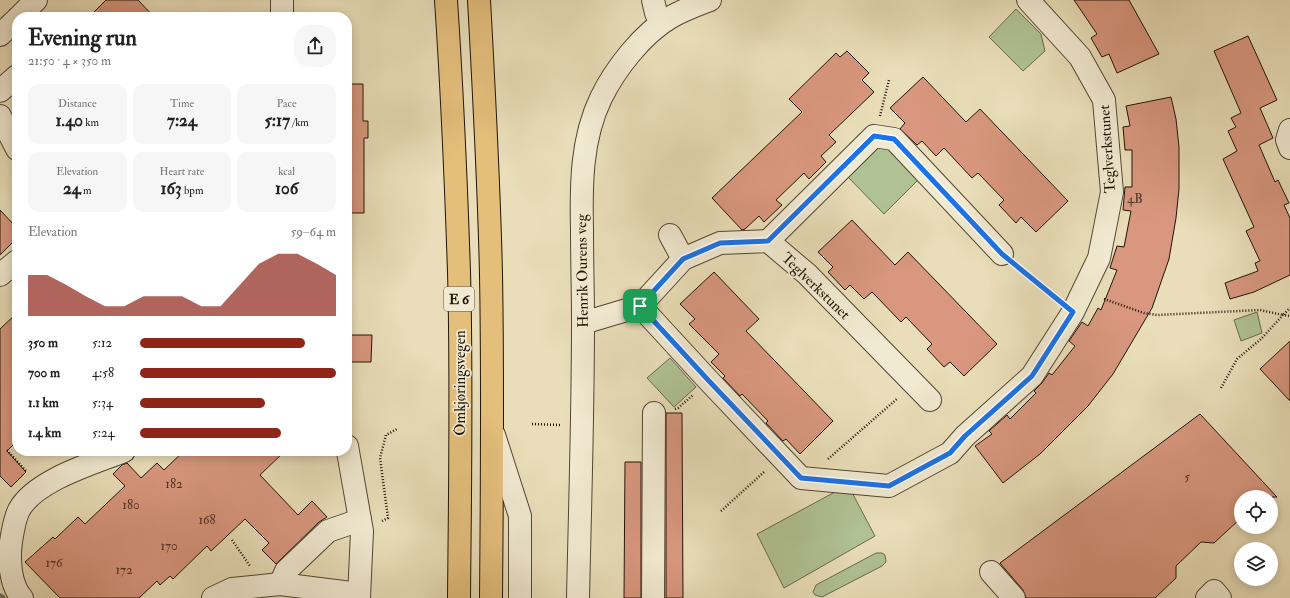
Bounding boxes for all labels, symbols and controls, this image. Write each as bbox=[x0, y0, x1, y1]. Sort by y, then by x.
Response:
text: Evening run bbox=[28, 24, 137, 52]
button: share bbox=[294, 25, 336, 67]
text: 21:50 · 4 × 350 m bbox=[28, 53, 111, 69]
text: Distance bbox=[58, 97, 97, 110]
text: Time bbox=[170, 97, 194, 110]
text: Pace bbox=[277, 97, 297, 110]
street label: Teglverkstunet bbox=[1095, 104, 1120, 194]
text: 1.40 bbox=[56, 110, 83, 131]
text: 7:24 bbox=[167, 110, 197, 131]
text: 5:17 bbox=[264, 110, 290, 131]
text: km bbox=[83, 116, 99, 129]
text: /km bbox=[290, 116, 309, 129]
text: Elevation bbox=[56, 165, 98, 178]
text: Heart rate bbox=[160, 165, 204, 178]
text: kcal bbox=[278, 165, 295, 178]
text: 24 bbox=[63, 178, 81, 199]
text: 163 bbox=[161, 178, 182, 199]
text: 106 bbox=[275, 178, 298, 199]
text: m bbox=[81, 184, 92, 197]
text: bpm bbox=[182, 184, 203, 197]
house number: 4B bbox=[1127, 191, 1143, 207]
street label: Henrik Ourens veg bbox=[572, 213, 593, 328]
text: Elevation bbox=[28, 224, 78, 240]
text: 59–64 m bbox=[291, 224, 336, 240]
street label: Teglverkstunet bbox=[777, 249, 854, 324]
road number: E 6 bbox=[444, 287, 474, 311]
pin bbox=[623, 289, 657, 323]
icon: arrive bbox=[629, 295, 651, 317]
street label: Omkjøringsvegen bbox=[451, 330, 470, 436]
text: 350 m bbox=[28, 335, 58, 351]
text: 5:12 bbox=[92, 335, 112, 351]
text: 700 m bbox=[28, 365, 60, 381]
text: 4:58 bbox=[92, 365, 114, 381]
text: 1.1 km bbox=[28, 395, 59, 411]
text: 5:34 bbox=[92, 395, 113, 411]
text: 1.4 km bbox=[28, 425, 61, 441]
text: 5:24 bbox=[92, 425, 115, 441]
house number: 5 bbox=[1184, 469, 1190, 485]
house number: 182 bbox=[165, 476, 183, 492]
map controls bbox=[1234, 490, 1278, 586]
button: locate bbox=[1234, 490, 1278, 534]
house number: 180 bbox=[122, 497, 140, 513]
house number: 168 bbox=[198, 512, 216, 528]
house number: 170 bbox=[160, 538, 178, 554]
button: layers bbox=[1234, 542, 1278, 586]
house number: 176 bbox=[45, 555, 64, 571]
house number: 172 bbox=[115, 562, 133, 578]

